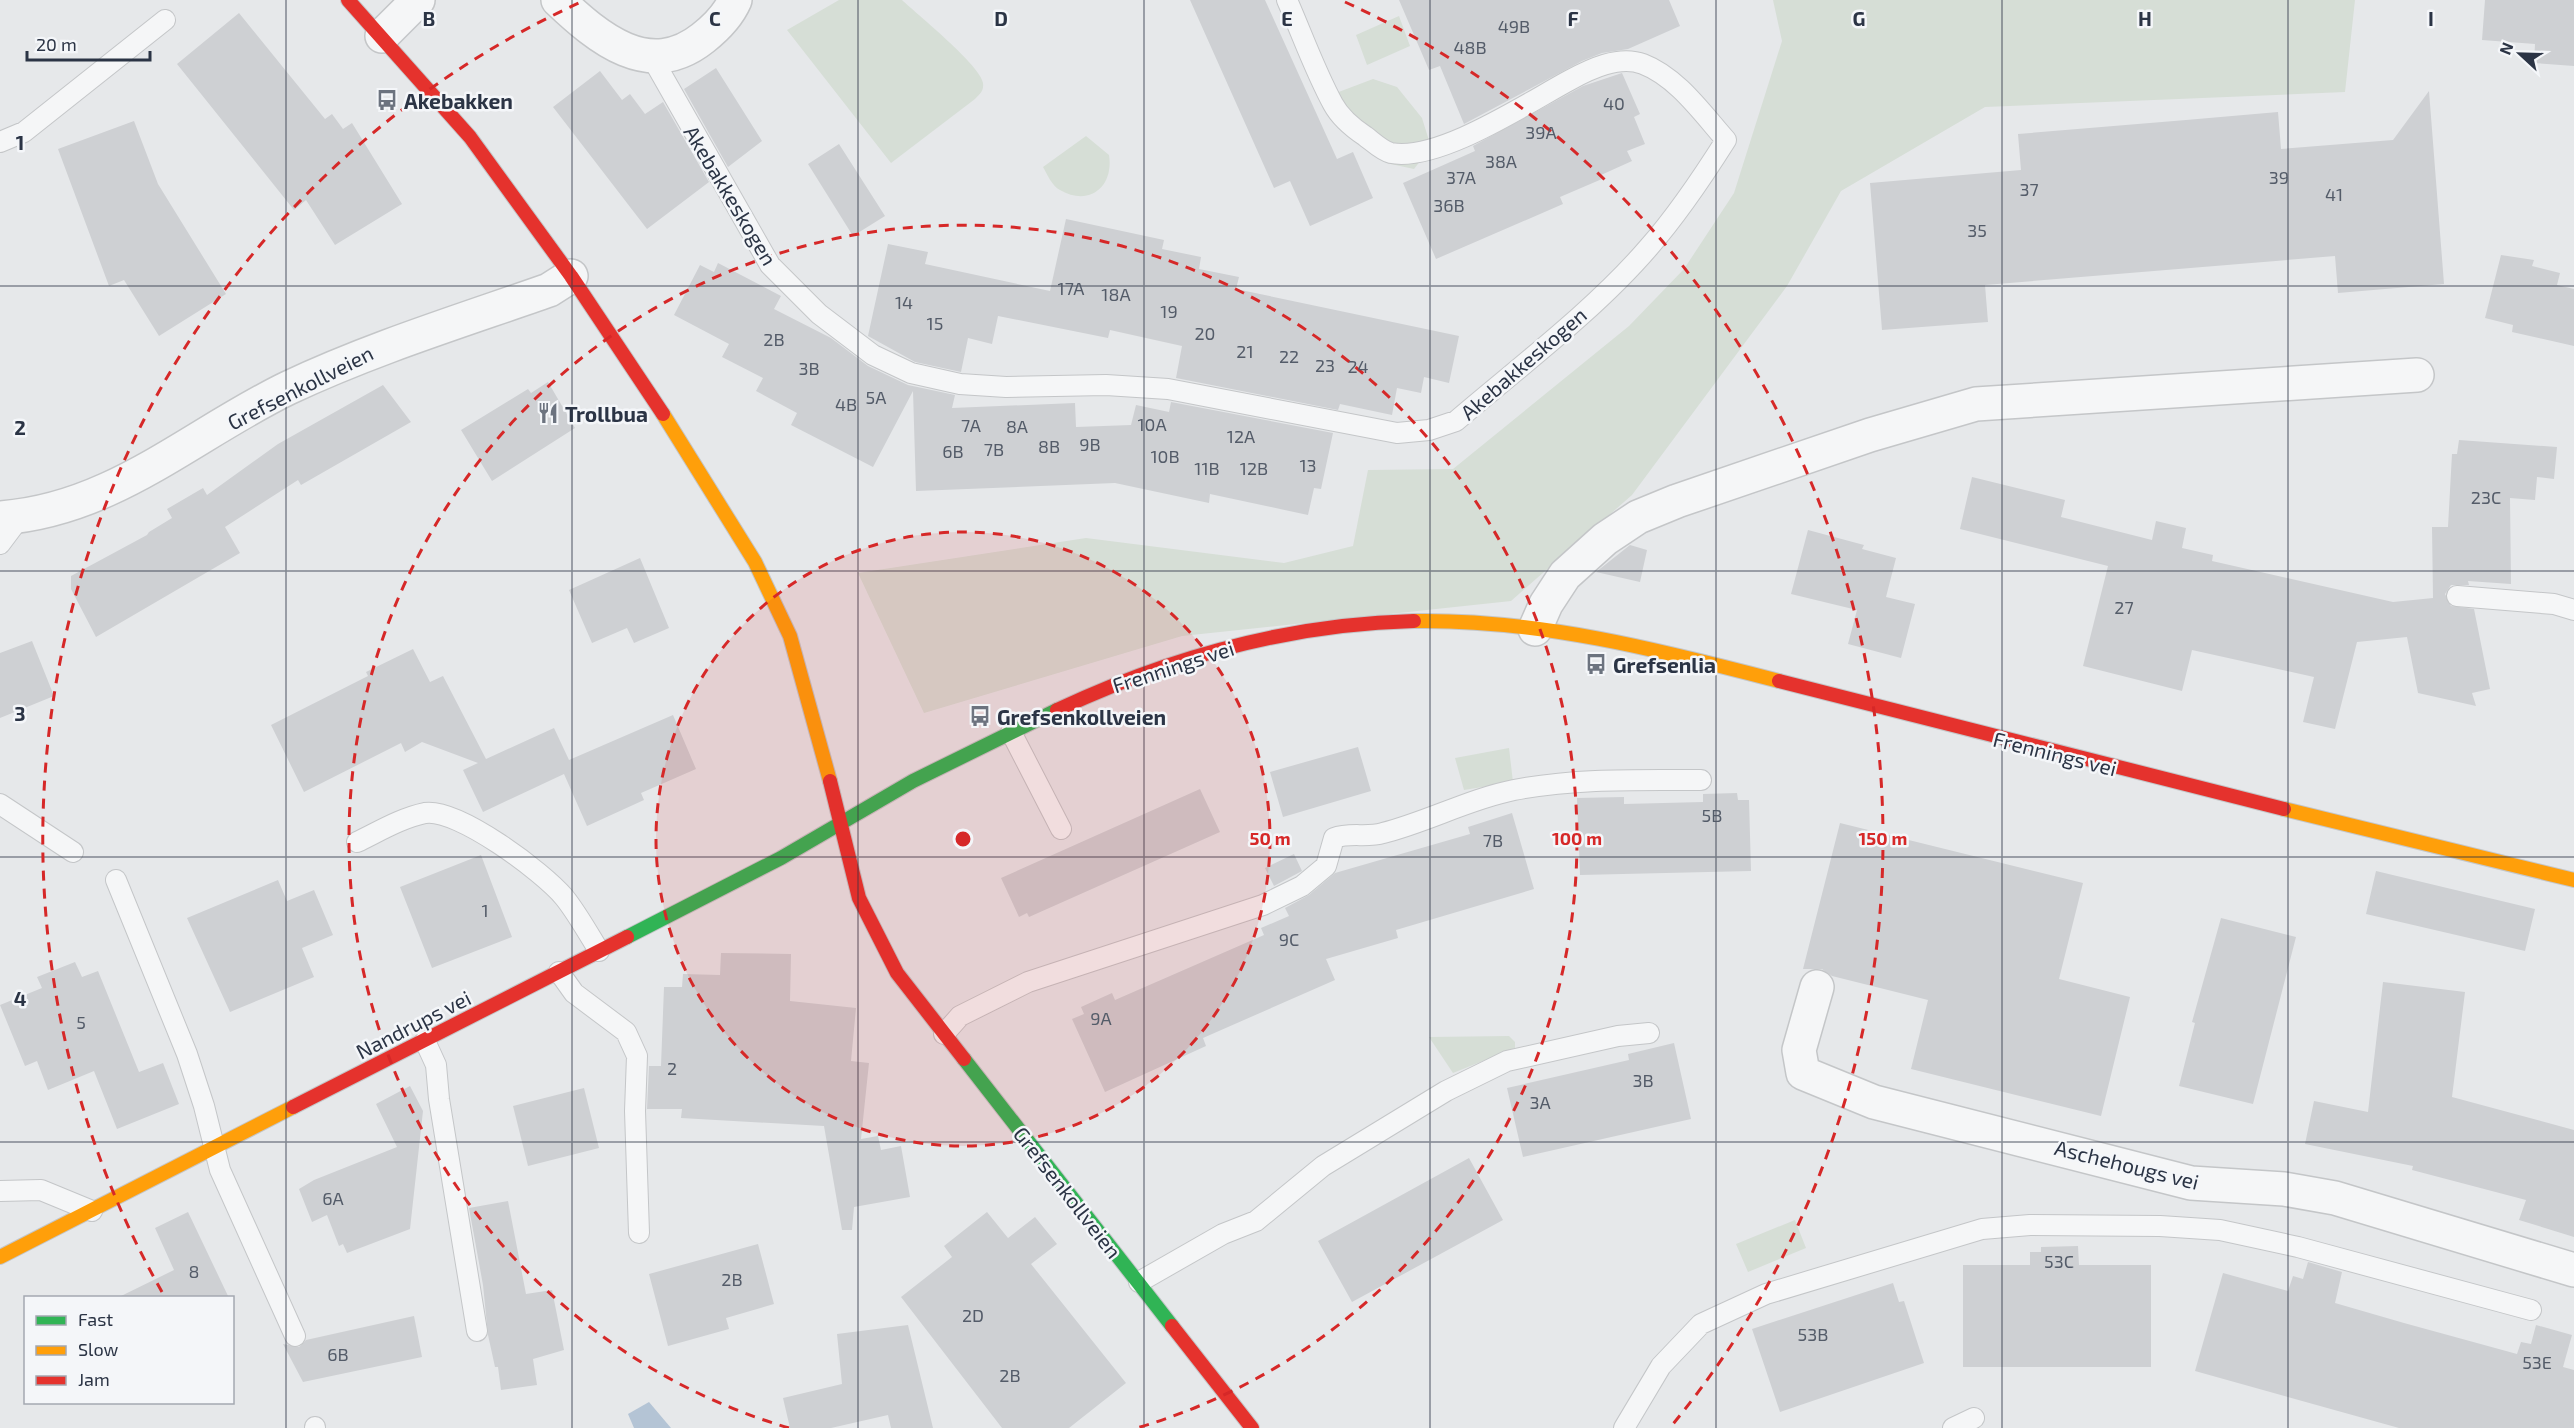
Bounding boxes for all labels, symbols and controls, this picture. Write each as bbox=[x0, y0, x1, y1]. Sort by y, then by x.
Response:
text: B bbox=[423, 6, 435, 30]
text: C bbox=[709, 6, 721, 30]
text: D bbox=[994, 6, 1008, 30]
text: E bbox=[1281, 6, 1293, 30]
text: F bbox=[1567, 6, 1579, 30]
text: G bbox=[1853, 6, 1865, 30]
text: H bbox=[2138, 6, 2152, 30]
text: I bbox=[2428, 6, 2434, 30]
house number: 49B bbox=[1498, 15, 1530, 37]
scale bar bbox=[27, 24, 150, 62]
north arrow bbox=[2490, 24, 2550, 84]
text: 20 m bbox=[36, 33, 77, 55]
house number: 48B bbox=[1453, 36, 1487, 58]
text: N bbox=[2495, 39, 2517, 57]
bus stop icon: Akebakken bbox=[375, 88, 399, 112]
place label: Akebakken bbox=[404, 88, 513, 113]
house number: 40 bbox=[1603, 92, 1625, 114]
street label: Akebakkeskogen bbox=[679, 121, 783, 269]
house number: 39A bbox=[1525, 121, 1558, 143]
text: 1 bbox=[16, 130, 24, 154]
house number: 38A bbox=[1485, 150, 1518, 172]
house number: 37A bbox=[1446, 166, 1477, 188]
house number: 39 bbox=[2269, 166, 2289, 188]
house number: 37 bbox=[2019, 178, 2039, 200]
house number: 41 bbox=[2325, 183, 2343, 205]
house number: 36B bbox=[1433, 194, 1465, 216]
house number: 35 bbox=[1967, 219, 1987, 241]
house number: 17A bbox=[1058, 277, 1085, 299]
house number: 18A bbox=[1101, 283, 1131, 305]
house number: 14 bbox=[895, 291, 913, 313]
house number: 19 bbox=[1160, 300, 1178, 322]
street label: Akebakkeskogen bbox=[1455, 302, 1591, 424]
house number: 15 bbox=[927, 312, 943, 334]
house number: 20 bbox=[1195, 322, 1215, 344]
house number: 2B bbox=[763, 328, 785, 350]
street label: Grefsenkollveien bbox=[223, 340, 377, 434]
house number: 21 bbox=[1236, 340, 1254, 362]
house number: 22 bbox=[1279, 345, 1299, 367]
house number: 23 bbox=[1315, 354, 1335, 376]
house number: 24 bbox=[1347, 355, 1369, 377]
house number: 3B bbox=[798, 357, 820, 379]
house number: 5A bbox=[866, 386, 887, 408]
house number: 4B bbox=[835, 393, 857, 415]
restaurant icon: Trollbua bbox=[536, 401, 560, 425]
place label: Trollbua bbox=[565, 401, 648, 426]
house number: 10A bbox=[1137, 413, 1167, 435]
house number: 7A bbox=[961, 414, 982, 436]
text: 2 bbox=[14, 415, 26, 439]
house number: 8A bbox=[1006, 415, 1029, 437]
house number: 12A bbox=[1227, 425, 1256, 447]
house number: 9B bbox=[1079, 433, 1101, 455]
house number: 8B bbox=[1038, 435, 1060, 457]
house number: 7B bbox=[984, 438, 1004, 460]
house number: 6B bbox=[942, 440, 964, 462]
house number: 10B bbox=[1150, 445, 1180, 467]
house number: 13 bbox=[1299, 454, 1317, 476]
house number: 11B bbox=[1194, 457, 1220, 479]
house number: 12B bbox=[1240, 457, 1268, 479]
house number: 23C bbox=[2471, 486, 2501, 508]
house number: 27 bbox=[2114, 596, 2134, 618]
street label: Frennings vei bbox=[1109, 635, 1237, 697]
bus stop icon: Grefsenlia bbox=[1584, 652, 1608, 676]
place label: Grefsenlia bbox=[1613, 652, 1716, 677]
text: 3 bbox=[14, 701, 26, 725]
bus stop icon: Grefsenkollveien bbox=[968, 704, 992, 728]
place label: Grefsenkollveien bbox=[997, 704, 1166, 729]
street label: Frennings vei bbox=[1991, 726, 2119, 780]
house number: 5B bbox=[1702, 804, 1722, 826]
text: 50 m bbox=[1249, 827, 1291, 849]
text: 100 m bbox=[1552, 827, 1602, 849]
text: 150 m bbox=[1859, 827, 1907, 849]
centre of rings bbox=[953, 829, 973, 849]
house number: 7B bbox=[1483, 829, 1503, 851]
house number: 1 bbox=[481, 899, 489, 921]
house number: 9C bbox=[1279, 928, 1299, 950]
street label: Nandrups vei bbox=[351, 984, 475, 1064]
text: 4 bbox=[14, 986, 27, 1010]
house number: 9A bbox=[1090, 1007, 1113, 1029]
house number: 5 bbox=[76, 1011, 86, 1033]
house number: 2 bbox=[667, 1057, 677, 1079]
house number: 3B bbox=[1632, 1069, 1654, 1091]
house number: 3A bbox=[1529, 1091, 1551, 1113]
street label: Grefsenkollveien bbox=[1009, 1121, 1127, 1263]
street label: Aschehougs vei bbox=[2052, 1134, 2202, 1194]
house number: 6A bbox=[322, 1187, 345, 1209]
house number: 53C bbox=[2044, 1250, 2074, 1272]
house number: 8 bbox=[189, 1260, 199, 1282]
house number: 2B bbox=[721, 1268, 743, 1290]
legend bbox=[24, 1296, 234, 1404]
house number: 2D bbox=[962, 1304, 984, 1326]
text: Fast bbox=[78, 1308, 113, 1330]
house number: 53B bbox=[1798, 1323, 1828, 1345]
text: Slow bbox=[78, 1338, 119, 1360]
house number: 6B bbox=[327, 1343, 349, 1365]
house number: 53E bbox=[2522, 1351, 2552, 1373]
house number: 2B bbox=[999, 1364, 1021, 1386]
text: Jam bbox=[78, 1368, 110, 1390]

